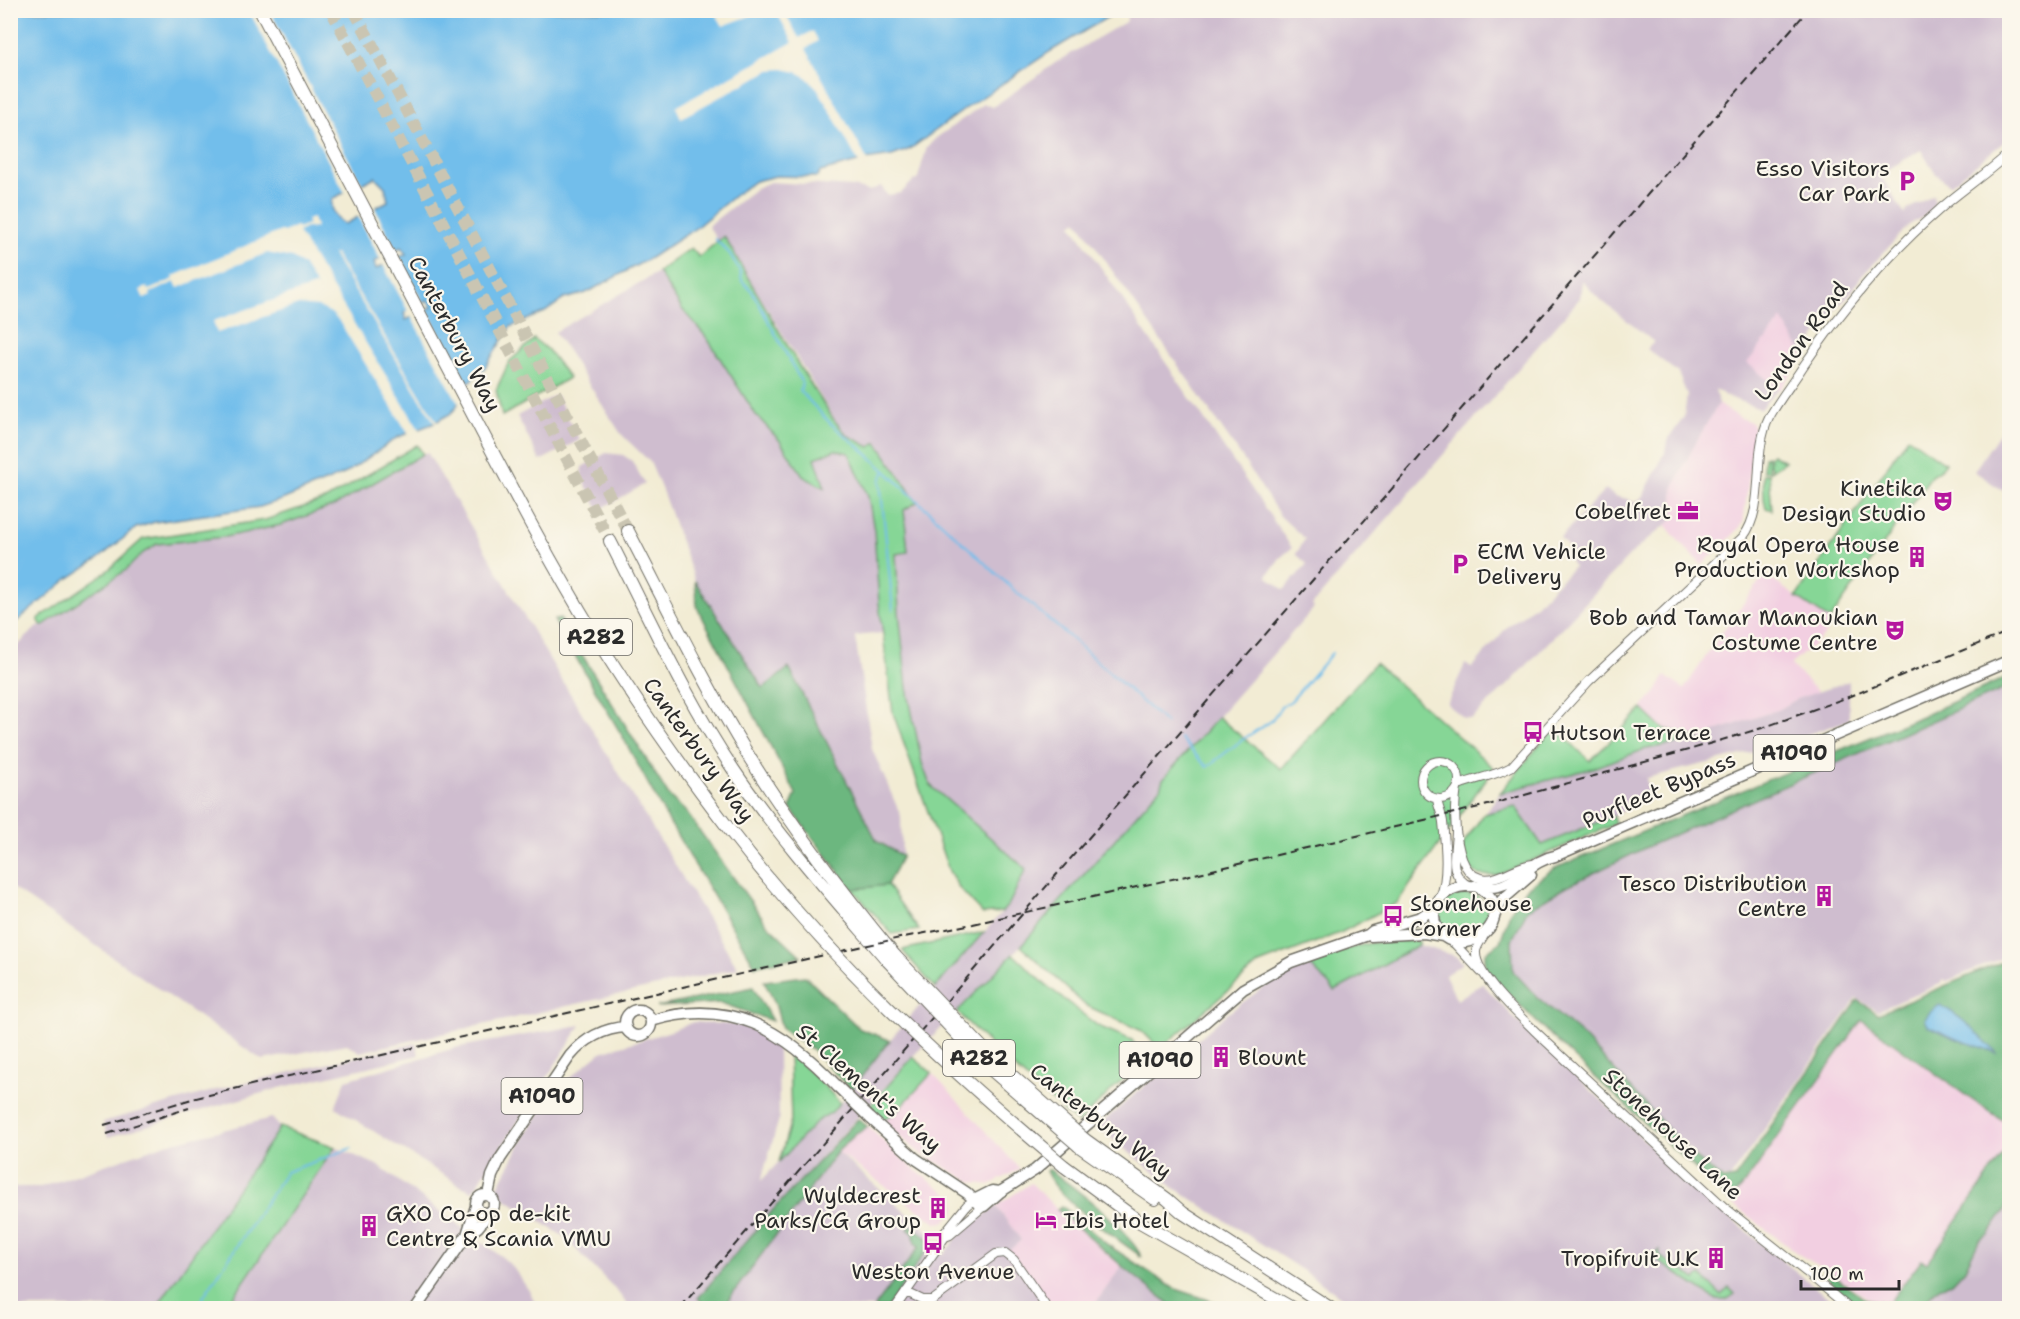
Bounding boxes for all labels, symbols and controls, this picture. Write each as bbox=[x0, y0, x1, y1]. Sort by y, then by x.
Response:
place label: Esso Visitors Car Park bbox=[1755, 154, 1890, 208]
parking icon: Esso Visitors Car Park bbox=[1895, 169, 1919, 193]
street label: Canterbury Way bbox=[402, 251, 508, 417]
street label: London Road bbox=[1748, 275, 1854, 407]
place label: Kinetika Design Studio bbox=[1782, 474, 1926, 528]
theatre icon: Kinetika Design Studio bbox=[1931, 489, 1955, 513]
place label: Cobelfret bbox=[1574, 497, 1671, 526]
office icon: Cobelfret bbox=[1676, 499, 1700, 523]
place label: Royal Opera House Production Workshop bbox=[1674, 530, 1900, 584]
place label: ECM Vehicle Delivery bbox=[1477, 537, 1606, 591]
building icon: Royal Opera House Production Workshop bbox=[1905, 545, 1929, 569]
parking icon: ECM Vehicle Delivery bbox=[1448, 552, 1472, 576]
place label: Bob and Tamar Manoukian Costume Centre bbox=[1589, 603, 1878, 657]
theatre icon: Bob and Tamar Manoukian Costume Centre bbox=[1883, 618, 1907, 642]
road number: A282 bbox=[560, 619, 632, 655]
street label: Canterbury Way bbox=[637, 672, 761, 828]
place label: Hutson Terrace bbox=[1550, 718, 1711, 747]
bus stop icon: Hutson Terrace bbox=[1521, 720, 1545, 744]
road number: A1090 bbox=[1754, 735, 1834, 771]
street label: Purfleet Bypass bbox=[1578, 745, 1740, 835]
place label: Tesco Distribution Centre bbox=[1619, 869, 1807, 923]
building icon: Tesco Distribution Centre bbox=[1812, 884, 1836, 908]
place label: Stonehouse Corner bbox=[1410, 889, 1532, 943]
bus stop icon: Stonehouse Corner bbox=[1381, 904, 1405, 928]
street label: St Clement's Way bbox=[790, 1017, 948, 1159]
road number: A282 bbox=[943, 1040, 1015, 1076]
road number: A1090 bbox=[1120, 1042, 1200, 1078]
place label: Blount bbox=[1238, 1043, 1307, 1072]
building icon: Blount bbox=[1209, 1045, 1233, 1069]
street label: Canterbury Way bbox=[1024, 1056, 1178, 1186]
street label: Stonehouse Lane bbox=[1597, 1062, 1749, 1206]
road number: A1090 bbox=[502, 1078, 582, 1114]
place label: Wyldecrest Parks/CG Group bbox=[754, 1181, 921, 1235]
building icon: Wyldecrest Parks/CG Group bbox=[926, 1196, 950, 1220]
place label: GXO Co-op de-kit Centre & Scania VMU bbox=[386, 1199, 611, 1253]
place label: Ibis Hotel bbox=[1063, 1206, 1169, 1235]
hotel icon: Ibis Hotel bbox=[1034, 1208, 1058, 1232]
building icon: GXO Co-op de-kit Centre & Scania VMU bbox=[357, 1214, 381, 1238]
bus stop icon: Weston Avenue bbox=[921, 1231, 945, 1255]
place label: Tropifruit U.K bbox=[1561, 1244, 1699, 1273]
building icon: Tropifruit U.K bbox=[1704, 1246, 1728, 1270]
scale bar bbox=[1801, 1253, 1898, 1291]
place label: Weston Avenue bbox=[851, 1257, 1015, 1286]
text: 100 m bbox=[1810, 1262, 1864, 1286]

